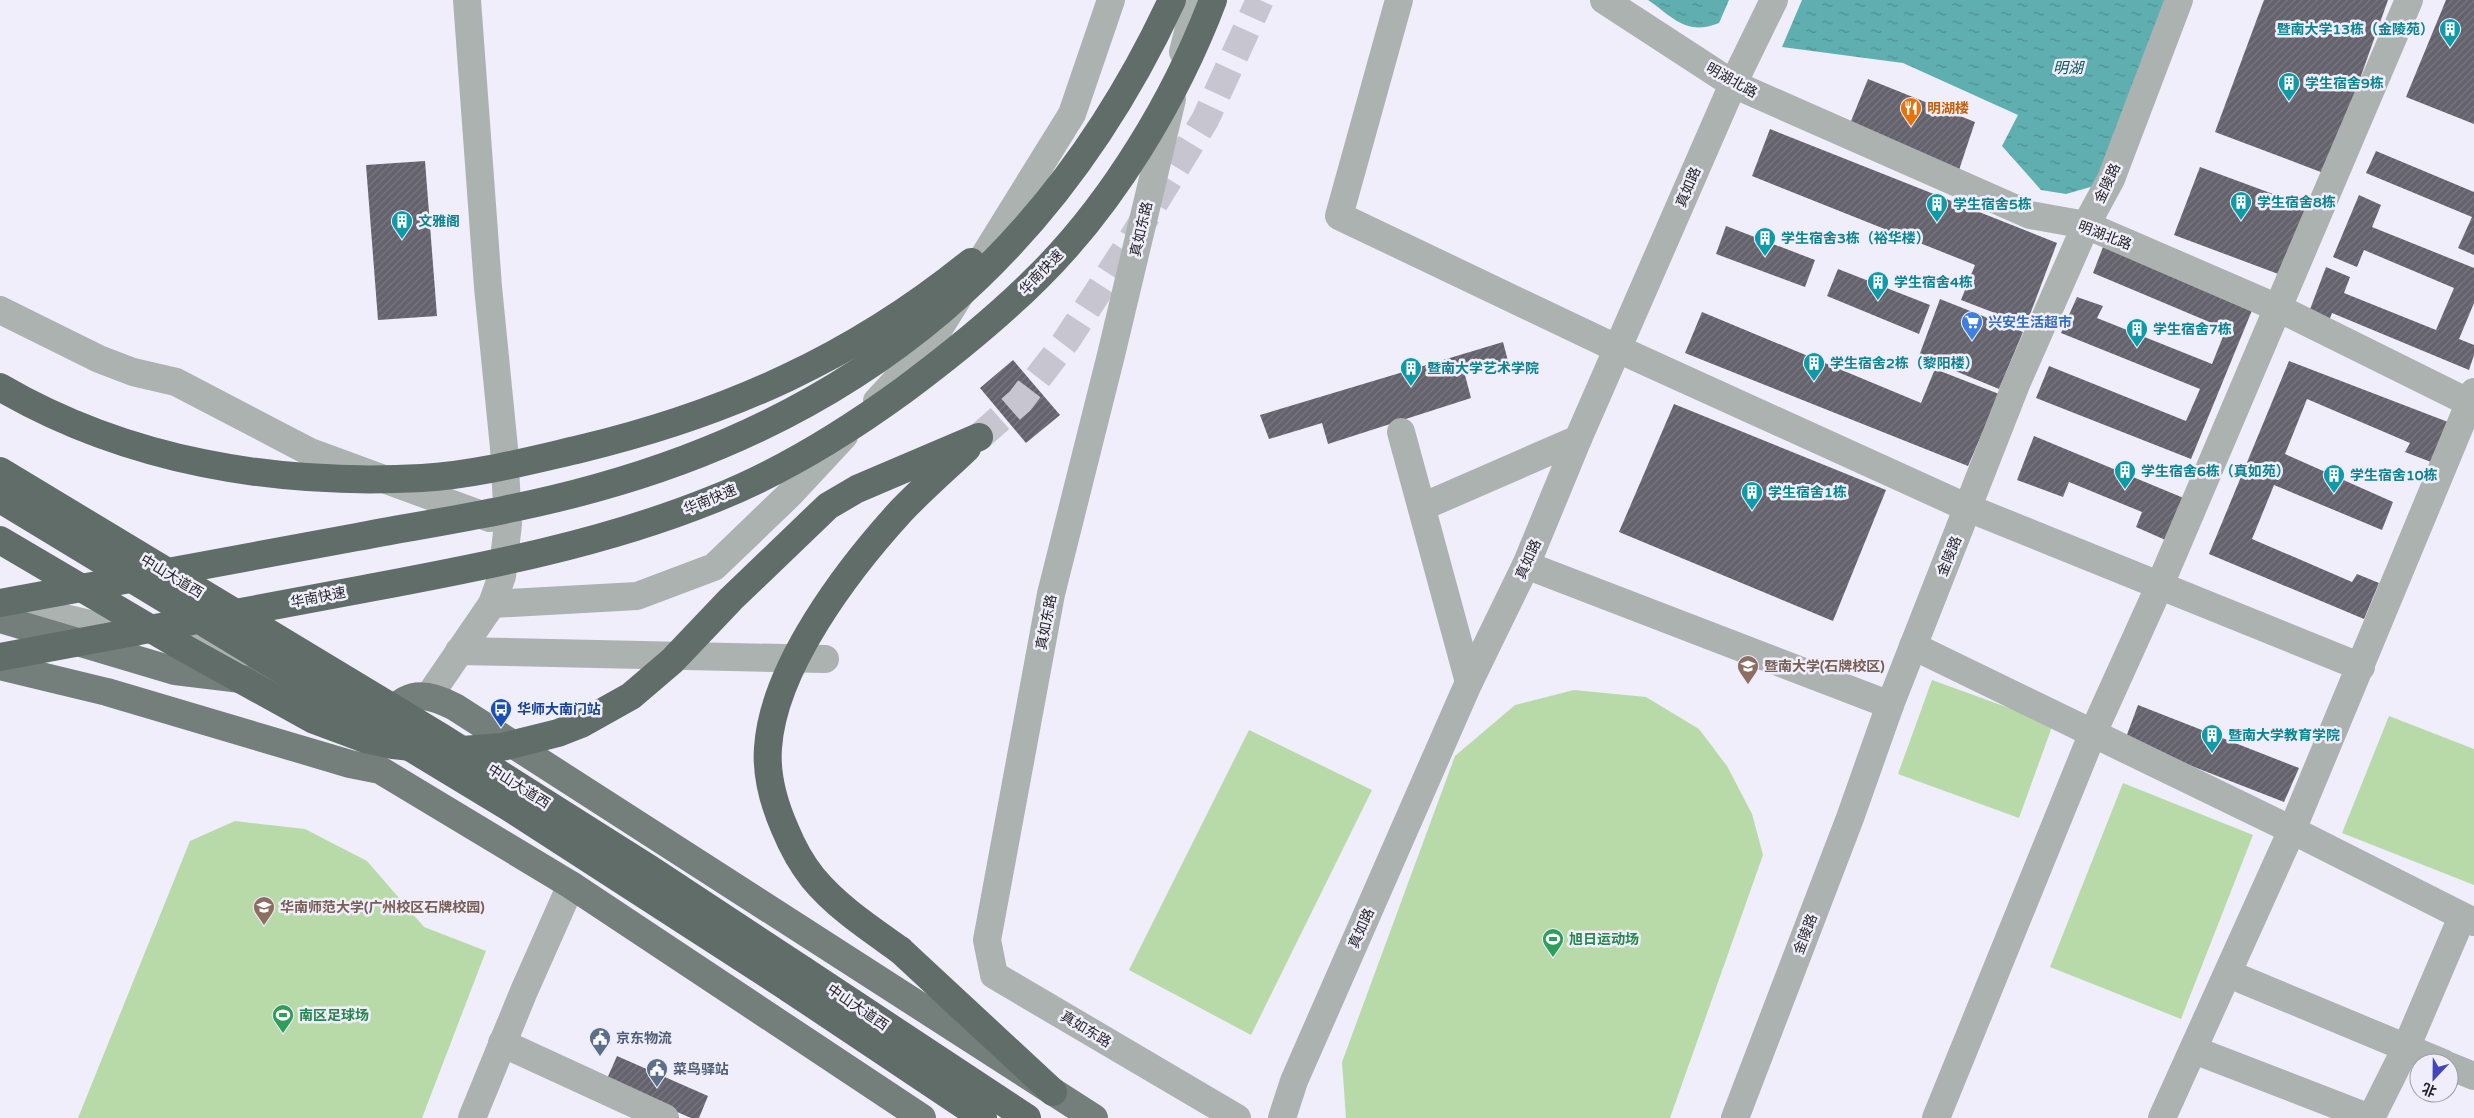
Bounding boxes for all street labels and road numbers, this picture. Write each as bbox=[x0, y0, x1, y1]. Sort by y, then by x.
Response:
street label: 明湖北路 bbox=[1703, 59, 1760, 101]
street label: 金陵路 bbox=[2091, 161, 2124, 206]
street label: 真如路 bbox=[1672, 165, 1704, 210]
street label: 真如东路 bbox=[1127, 200, 1156, 258]
street label: 明湖北路 bbox=[2076, 217, 2134, 253]
street label: 华南快速 bbox=[1016, 246, 1067, 298]
street label: 华南快速 bbox=[681, 481, 739, 518]
street label: 金陵路 bbox=[1934, 534, 1965, 579]
street label: 真如路 bbox=[1512, 537, 1545, 582]
street label: 中山大道西 bbox=[137, 551, 206, 602]
street label: 华南快速 bbox=[289, 584, 347, 611]
street label: 真如东路 bbox=[1033, 593, 1060, 651]
street label: 中山大道西 bbox=[485, 761, 553, 812]
street label: 真如路 bbox=[1345, 906, 1378, 951]
street label: 金陵路 bbox=[1790, 912, 1821, 957]
street label: 中山大道西 bbox=[824, 981, 891, 1034]
street label: 真如东路 bbox=[1057, 1008, 1114, 1051]

